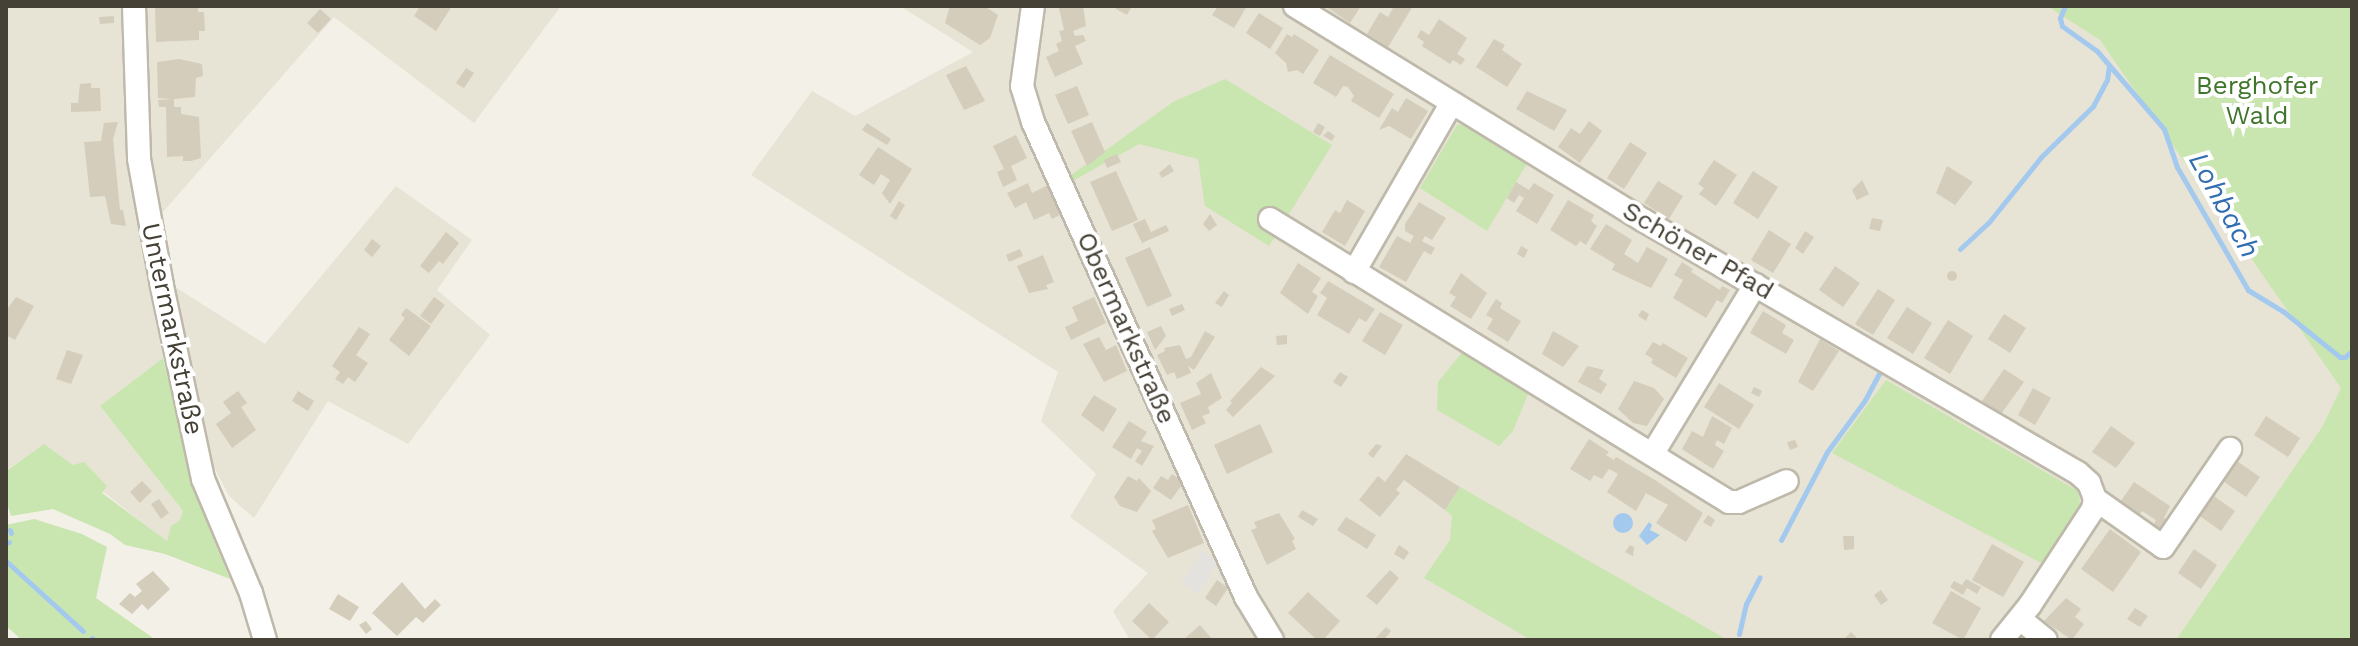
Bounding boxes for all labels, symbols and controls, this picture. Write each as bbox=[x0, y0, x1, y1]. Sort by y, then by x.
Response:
park label: Berghofer Wald bbox=[2196, 70, 2318, 132]
water label: Lohbach bbox=[2181, 146, 2267, 264]
street label: Schöner Pfad bbox=[1617, 195, 1779, 307]
street label: Untermarkstraße bbox=[134, 220, 210, 438]
street label: Obermarkstraße bbox=[1070, 227, 1182, 429]

